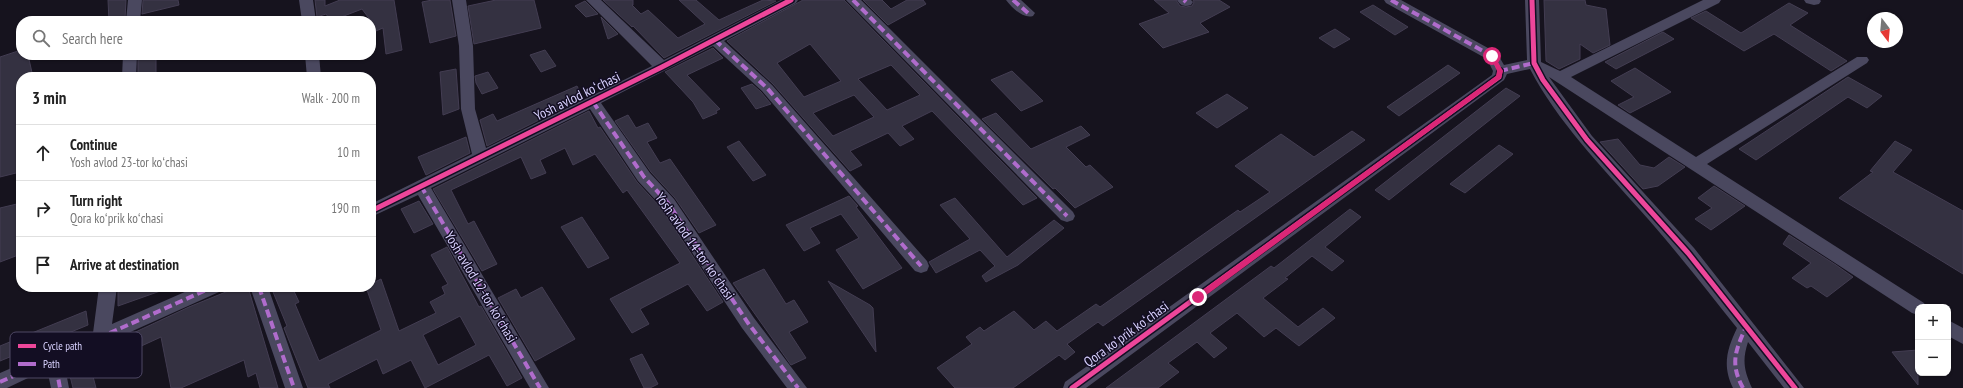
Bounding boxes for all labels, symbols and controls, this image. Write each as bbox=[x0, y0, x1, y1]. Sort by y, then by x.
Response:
north arrow bbox=[1867, 12, 1903, 48]
search box bbox=[16, 16, 376, 60]
icon: search bbox=[30, 27, 52, 49]
text: Search here bbox=[62, 29, 123, 48]
route start bbox=[1483, 47, 1501, 65]
street label: Yosh avlod koʻchasi bbox=[531, 67, 623, 125]
text: 3 min bbox=[32, 87, 66, 109]
text: Walk · 200 m bbox=[302, 90, 360, 107]
text: Continue bbox=[70, 135, 117, 154]
icon: ahead bbox=[32, 142, 54, 164]
text: 10 m bbox=[337, 144, 360, 161]
text: Yosh avlod 23-tor koʻchasi bbox=[70, 154, 188, 171]
street label: Yosh avlod 14-tor koʻchasi bbox=[651, 189, 739, 303]
text: Turn right bbox=[70, 191, 122, 210]
icon: right bbox=[32, 198, 54, 220]
text: 190 m bbox=[331, 200, 360, 217]
text: Qora koʻprik koʻchasi bbox=[70, 210, 163, 227]
street label: Yosh avlod 12-tor koʻchasi bbox=[441, 228, 521, 346]
icon: arrive bbox=[32, 254, 54, 276]
text: Arrive at destination bbox=[70, 255, 179, 274]
route end bbox=[1189, 288, 1207, 306]
street label: Qora koʻprik koʻchasi bbox=[1080, 297, 1172, 371]
map controls bbox=[1915, 304, 1951, 376]
button: + bbox=[1915, 304, 1951, 340]
legend bbox=[10, 332, 142, 378]
text: Cycle path bbox=[43, 339, 82, 353]
button: − bbox=[1915, 340, 1951, 376]
text: Path bbox=[43, 357, 60, 371]

